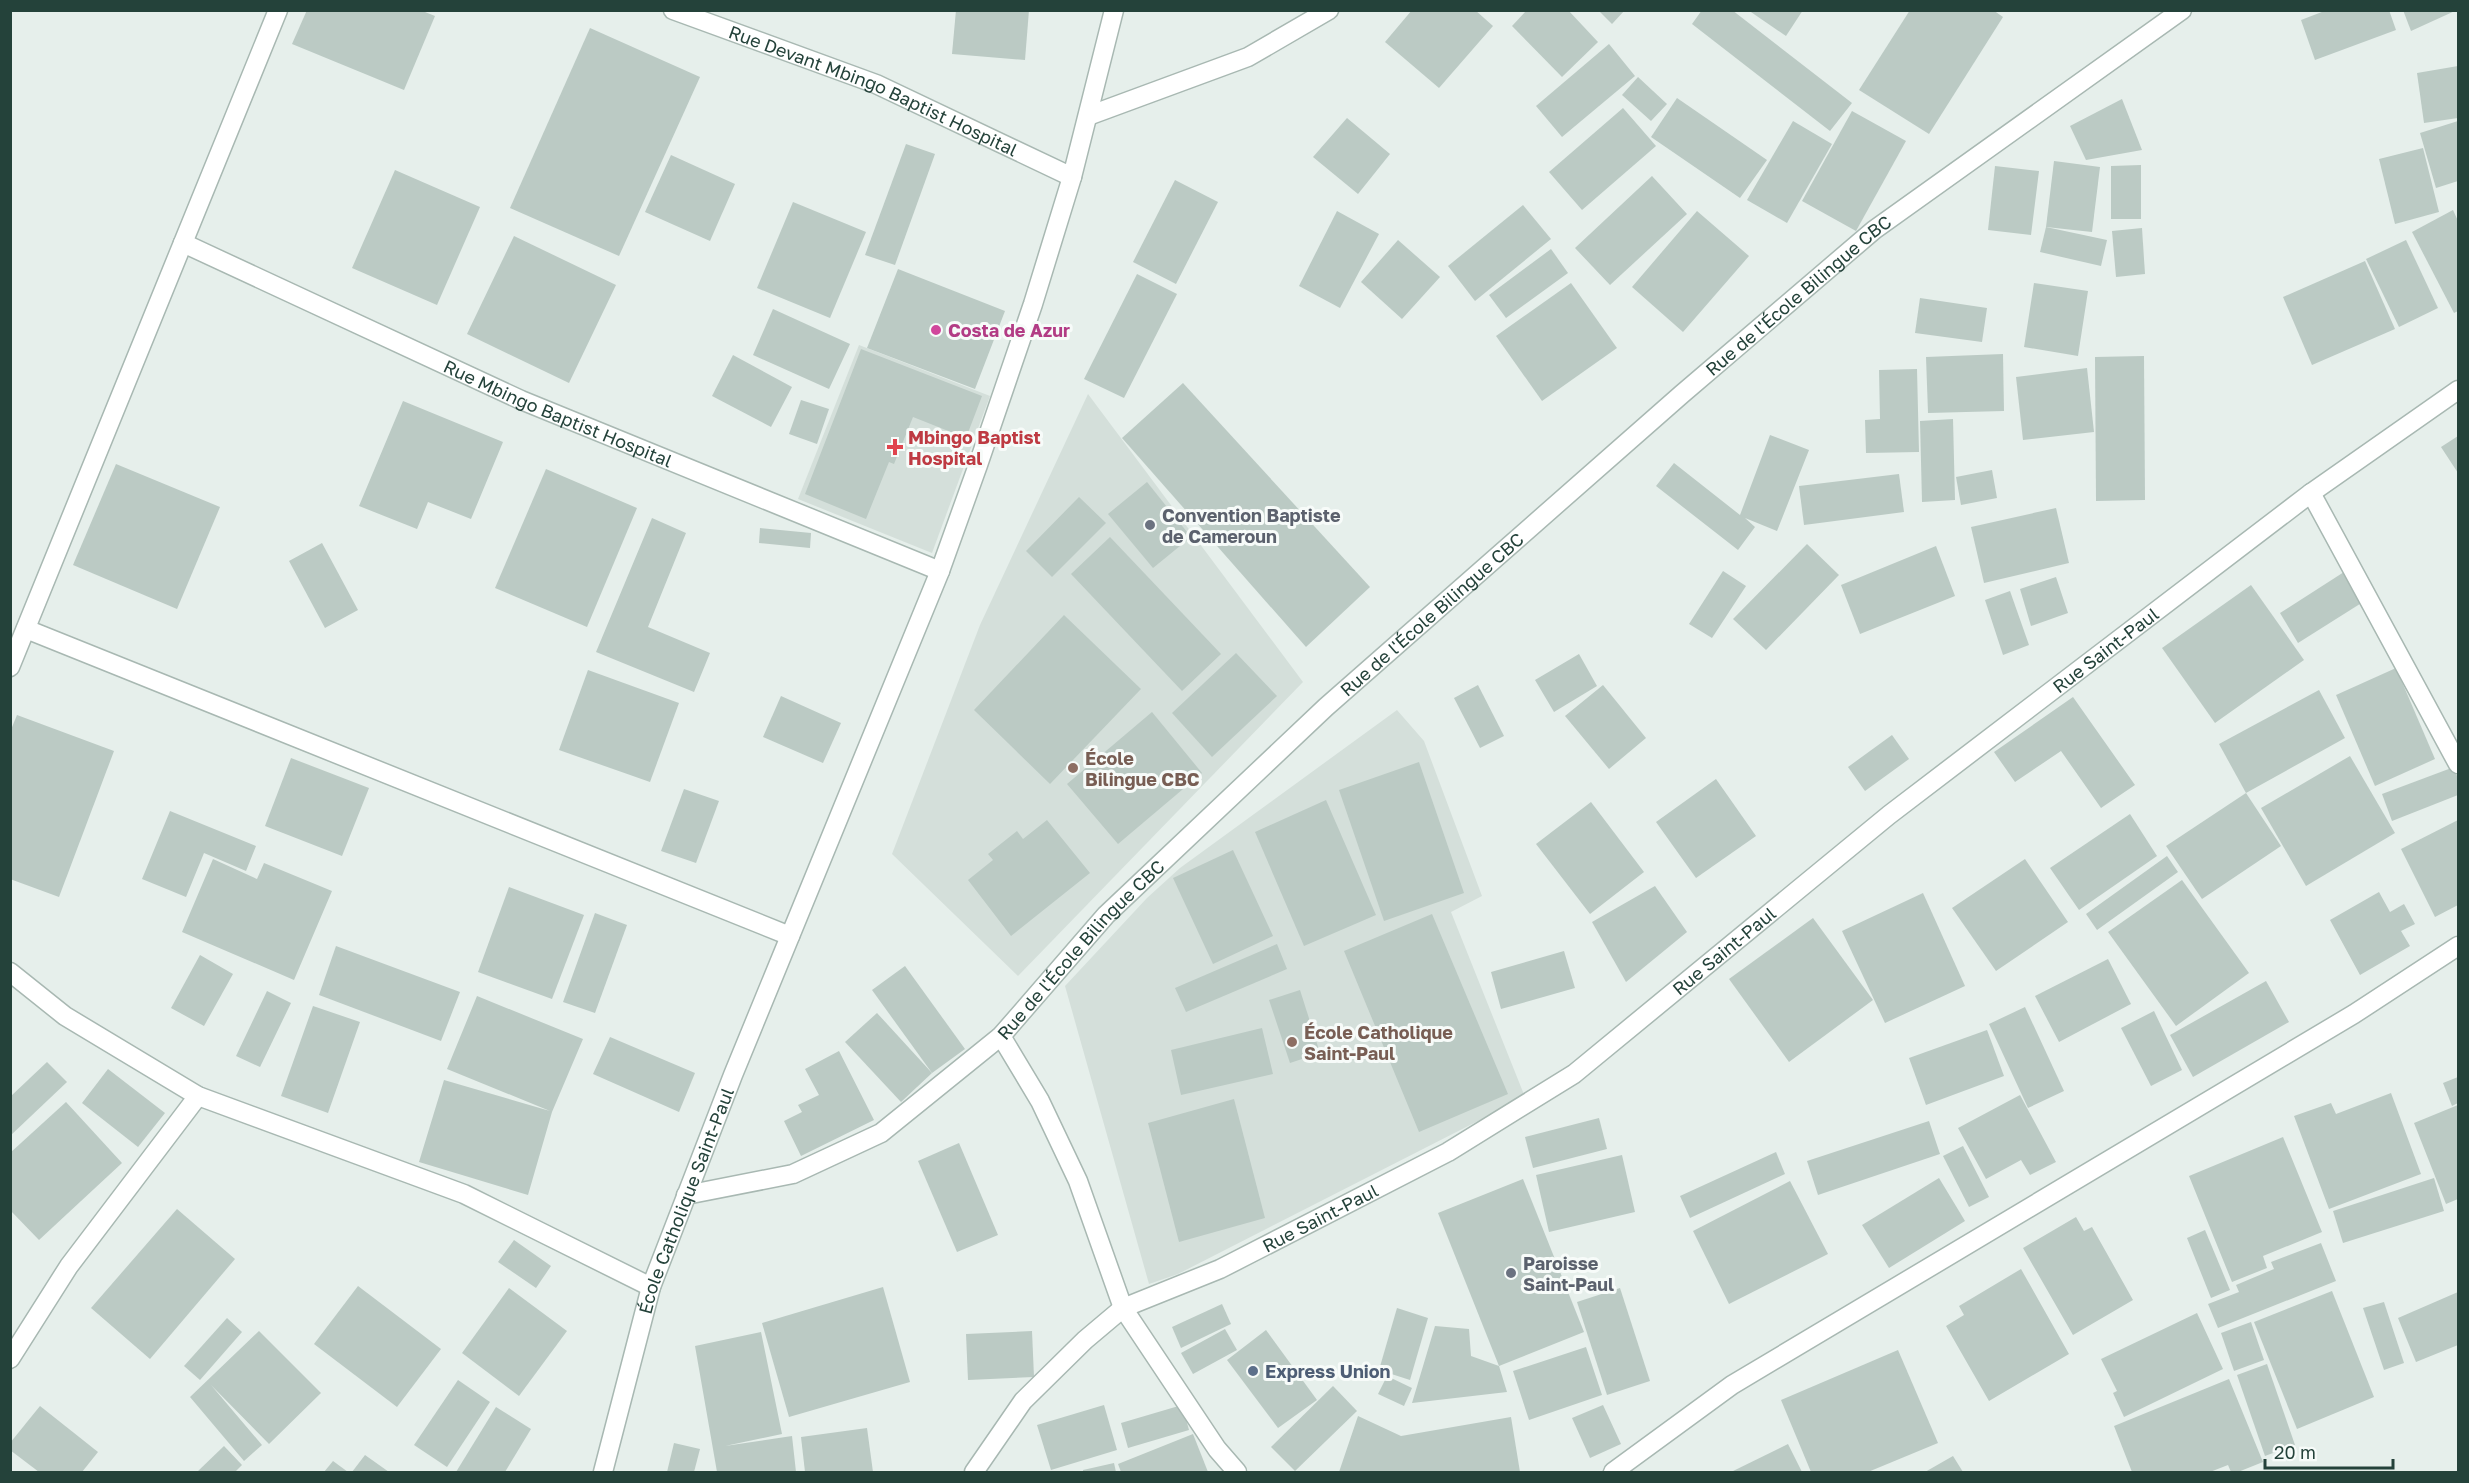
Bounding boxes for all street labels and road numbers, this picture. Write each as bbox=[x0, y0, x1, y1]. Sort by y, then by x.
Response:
street label: Rue Devant Mbingo Baptist Hospital bbox=[726, 20, 1021, 161]
street label: Rue de l'École Bilingue CBC bbox=[1701, 210, 1895, 380]
street label: Rue Mbingo Baptist Hospital bbox=[440, 355, 676, 472]
street label: Rue de l'École Bilingue CBC bbox=[1335, 528, 1528, 701]
street label: Rue Saint-Paul bbox=[2048, 602, 2163, 697]
street label: Rue de l'École Bilingue CBC bbox=[992, 855, 1169, 1044]
street label: Rue Saint-Paul bbox=[1668, 902, 1780, 1000]
street label: École Catholique Saint-Paul bbox=[633, 1084, 738, 1316]
street label: Rue Saint-Paul bbox=[1258, 1179, 1382, 1256]

